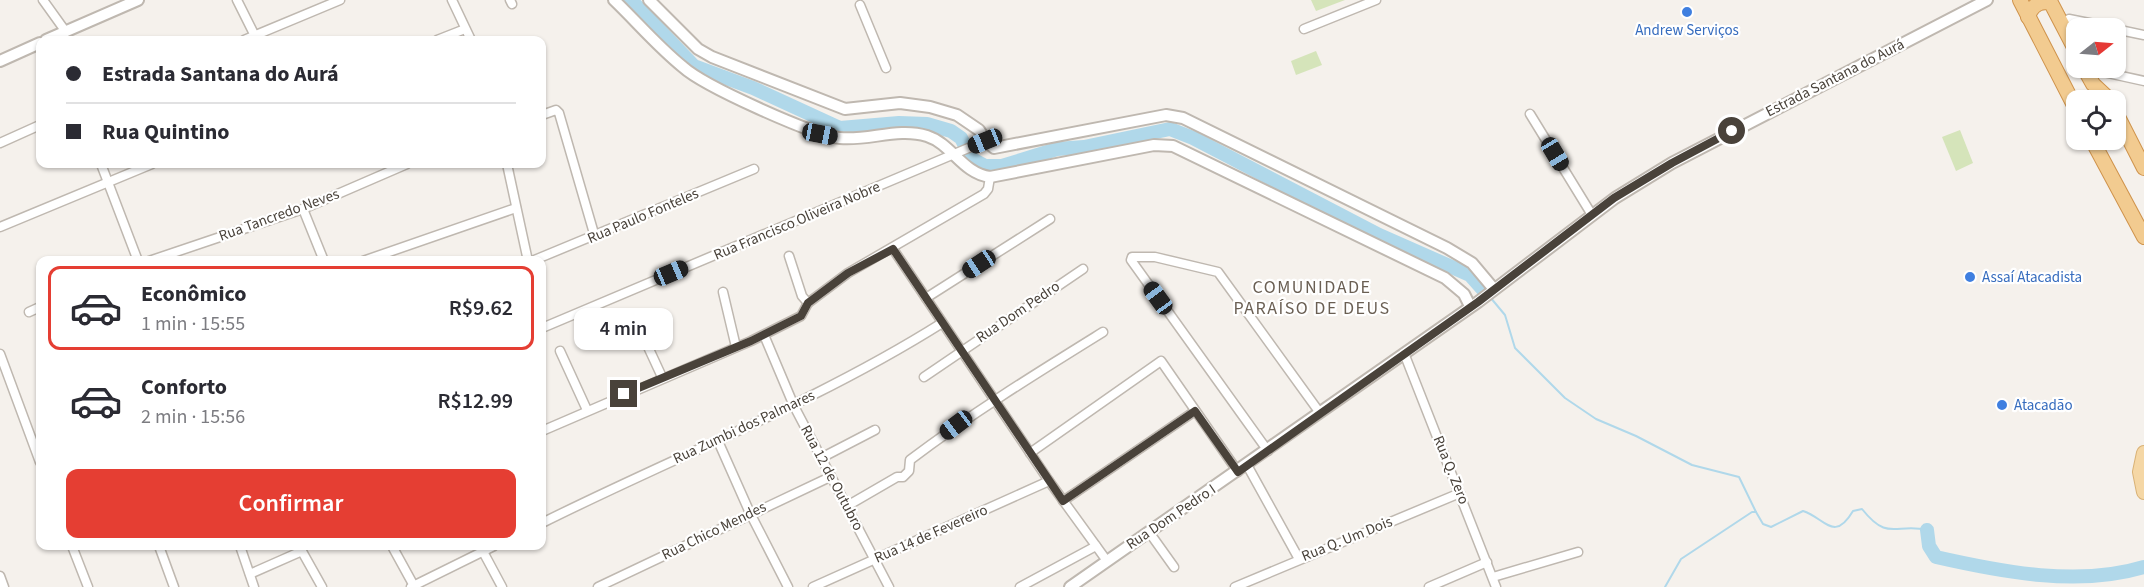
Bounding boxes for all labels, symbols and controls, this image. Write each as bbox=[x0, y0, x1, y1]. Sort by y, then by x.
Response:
marker: Andrew Serviços bbox=[1680, 5, 1694, 19]
north arrow bbox=[2066, 18, 2126, 78]
map controls bbox=[2066, 18, 2126, 150]
place label: Andrew Serviços bbox=[1635, 20, 1739, 41]
street label: Estrada Santana do Aurá bbox=[1762, 34, 1908, 122]
text: Estrada Santana do Aurá bbox=[102, 58, 339, 90]
button: locate bbox=[2066, 90, 2126, 150]
text: Rua Quintino bbox=[102, 116, 229, 148]
route start bbox=[1718, 117, 1745, 144]
car bbox=[801, 122, 839, 146]
car bbox=[965, 126, 1005, 156]
car bbox=[1538, 134, 1572, 174]
street label: Rua Francisco Oliveira Nobre bbox=[710, 176, 884, 266]
street label: Rua Tancredo Neves bbox=[216, 183, 342, 247]
street label: Rua Paulo Fonteles bbox=[584, 183, 702, 249]
car bbox=[959, 247, 999, 281]
car bbox=[651, 258, 691, 288]
place label: Assaí Atacadista bbox=[1982, 267, 2082, 288]
marker: Assaí Atacadista bbox=[1963, 270, 1977, 284]
district label: COMUNIDADE PARAÍSO DE DEUS bbox=[1233, 275, 1391, 321]
street label: Rua Dom Pedro bbox=[972, 276, 1064, 348]
text: Econômico bbox=[141, 278, 246, 310]
car bbox=[1140, 278, 1176, 318]
icon: car bbox=[69, 281, 123, 335]
text: R$9.62 bbox=[449, 292, 513, 324]
callout: 4 min bbox=[574, 307, 674, 349]
text: 1 min · 15:55 bbox=[141, 310, 245, 338]
text: 4 min bbox=[600, 315, 647, 343]
text: Conforto bbox=[141, 371, 227, 403]
icon: car bbox=[69, 374, 123, 428]
route end bbox=[610, 380, 637, 407]
text: R$12.99 bbox=[437, 385, 513, 417]
street label: Rua Zumbi dos Palmares bbox=[670, 385, 818, 469]
place label: Atacadão bbox=[2014, 395, 2073, 416]
marker: Atacadão bbox=[1995, 398, 2009, 412]
text: 2 min · 15:56 bbox=[141, 403, 245, 431]
car bbox=[936, 407, 976, 443]
street label: Rua 12 de Outubro bbox=[795, 422, 869, 534]
street label: Rua Q. Zero bbox=[1428, 433, 1474, 507]
button: Confirmar bbox=[66, 469, 516, 538]
street label: Rua Dom Pedro I bbox=[1122, 479, 1220, 555]
street label: Rua Chico Mendes bbox=[658, 497, 770, 565]
street label: Rua 14 de Fevereiro bbox=[871, 500, 991, 568]
street label: Rua Q. Um Dois bbox=[1298, 511, 1396, 567]

